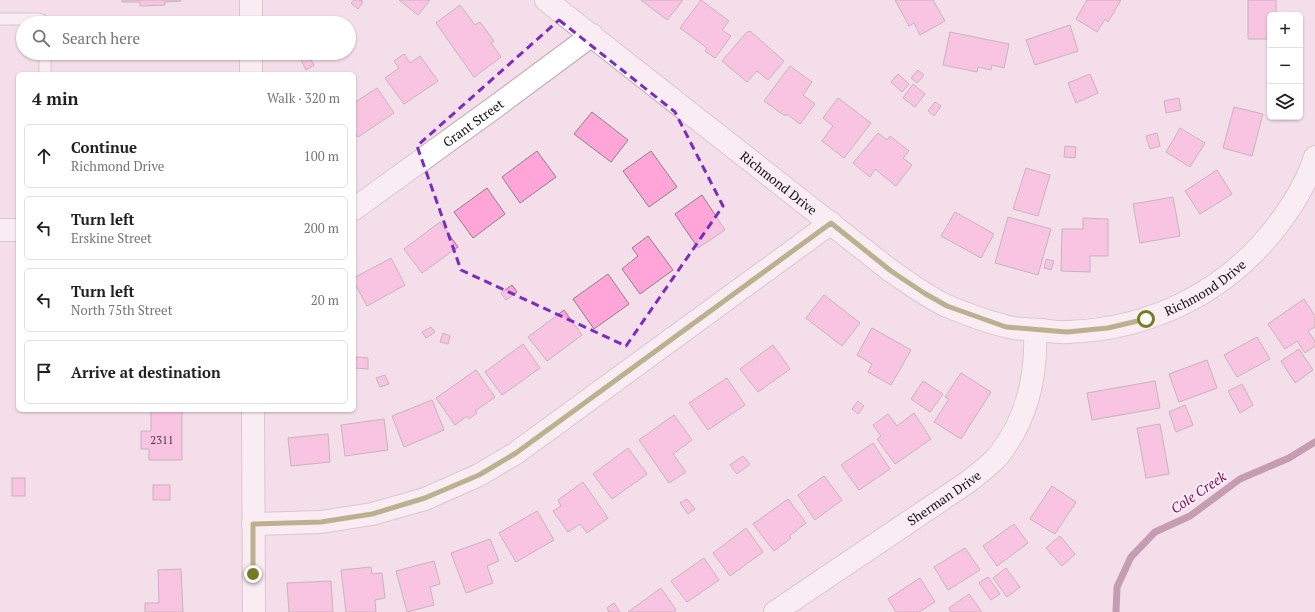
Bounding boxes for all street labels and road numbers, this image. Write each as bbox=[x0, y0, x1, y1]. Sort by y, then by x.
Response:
street label: Grant Street bbox=[439, 95, 507, 151]
street label: Richmond Drive bbox=[736, 147, 821, 219]
street label: Richmond Drive bbox=[1161, 255, 1250, 320]
street label: Sherman Drive bbox=[904, 466, 985, 529]

